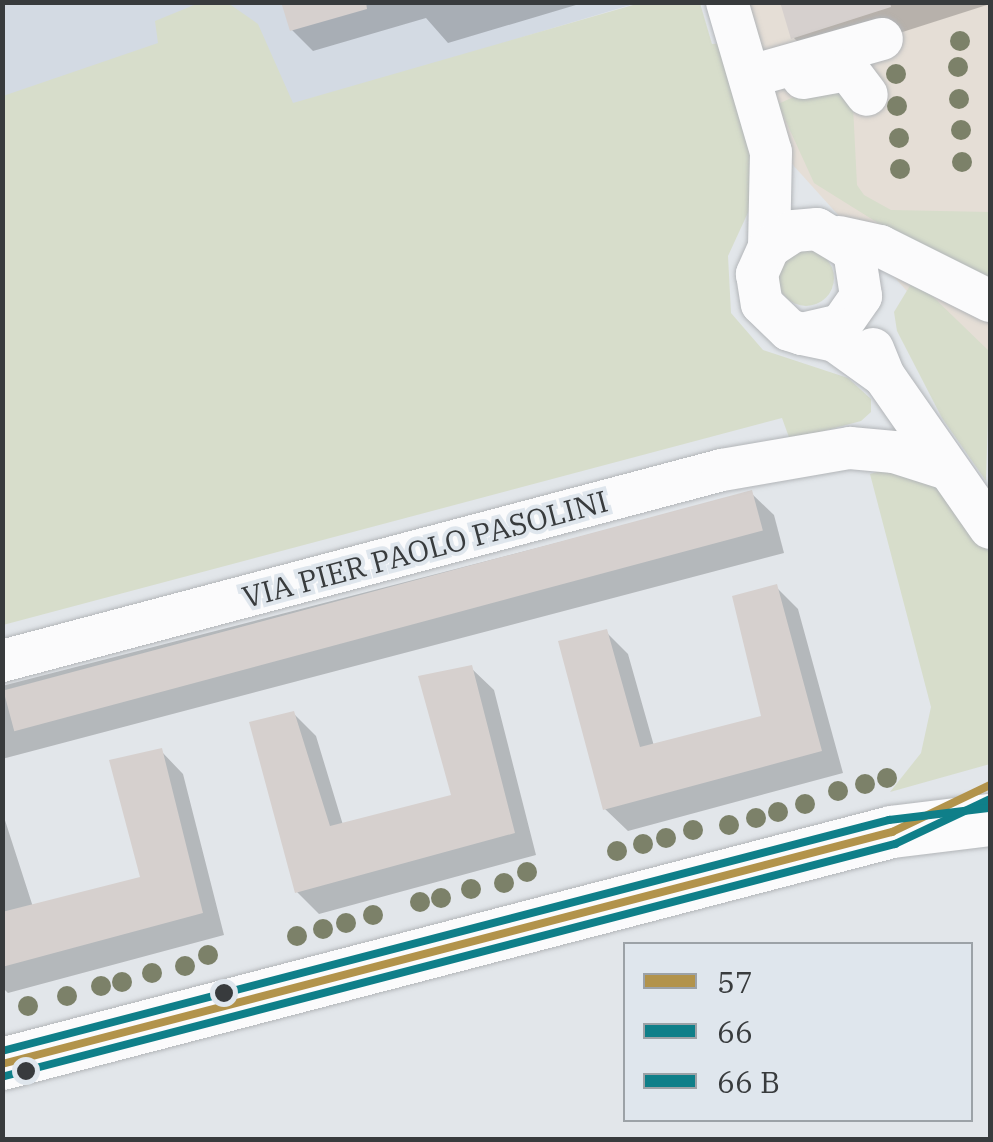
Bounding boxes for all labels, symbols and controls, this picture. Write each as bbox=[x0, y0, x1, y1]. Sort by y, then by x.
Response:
street label: VIA PIER PAOLO PASOLINI bbox=[238, 483, 612, 615]
legend bbox=[623, 942, 973, 1122]
text: 57 bbox=[717, 962, 753, 1001]
unlabelled marker bbox=[214, 983, 234, 1003]
text: 66 bbox=[717, 1012, 753, 1051]
unlabelled marker bbox=[16, 1061, 36, 1081]
text: 66 B bbox=[717, 1062, 780, 1101]

